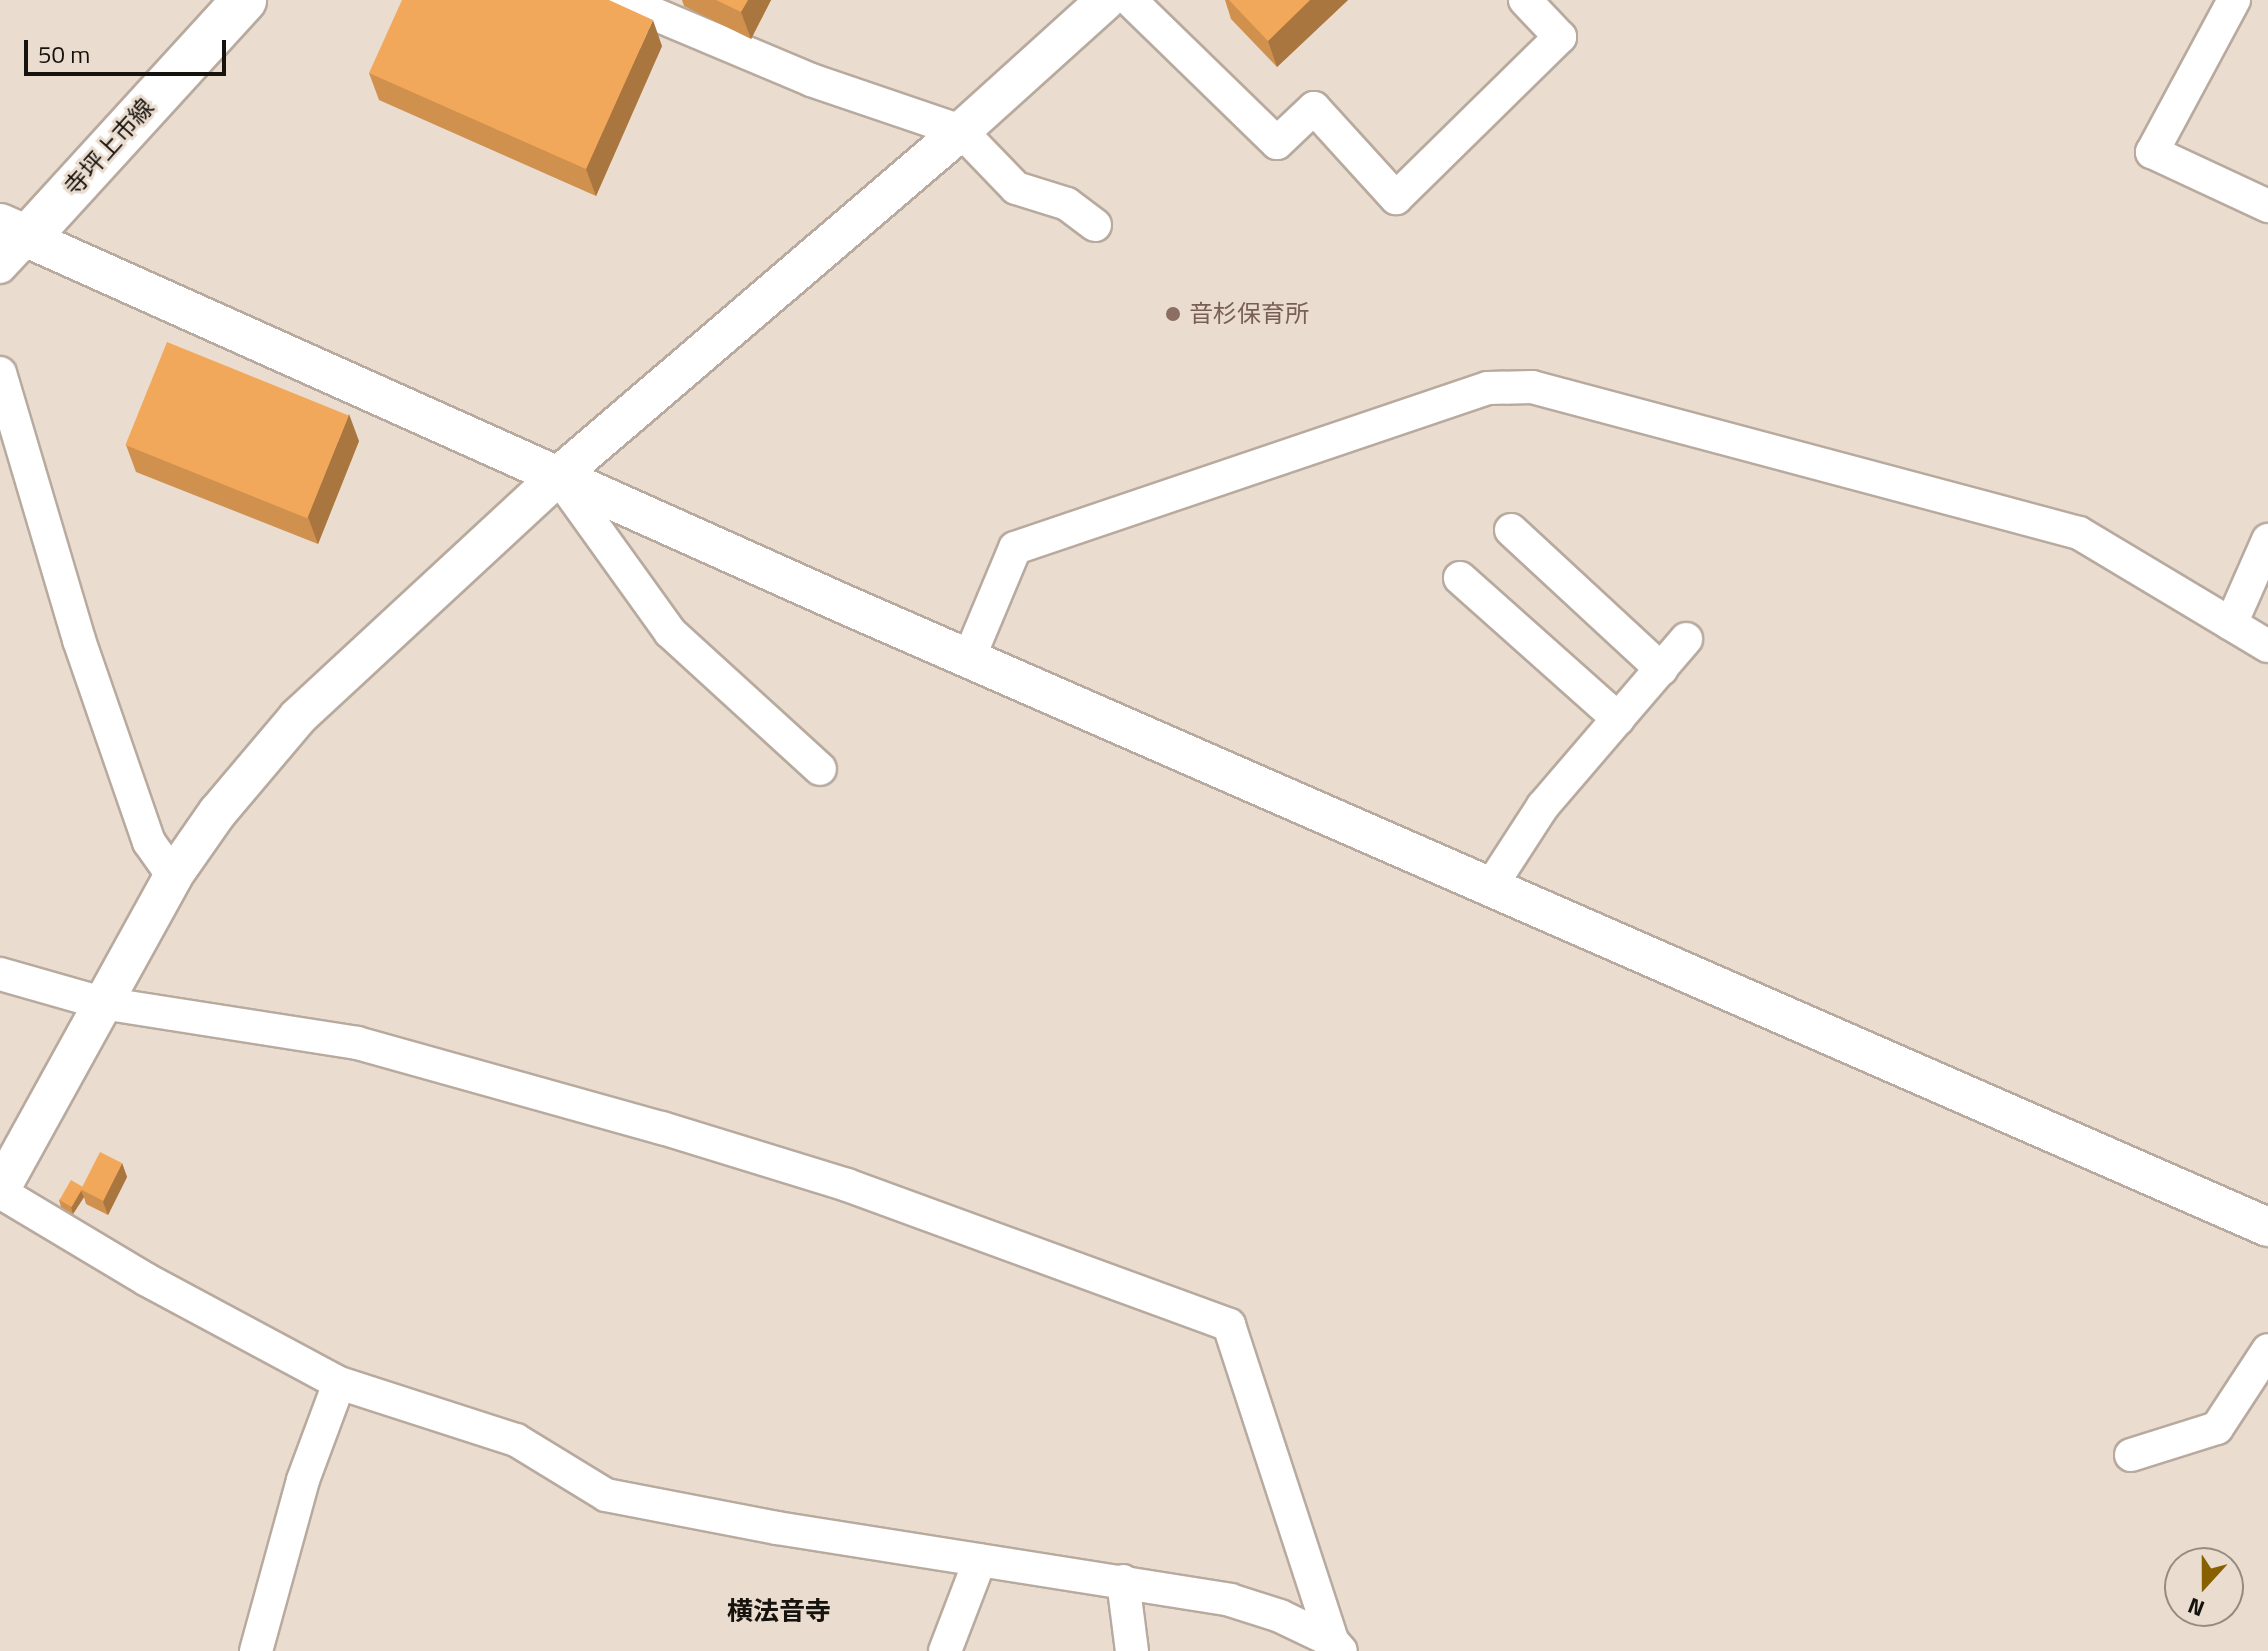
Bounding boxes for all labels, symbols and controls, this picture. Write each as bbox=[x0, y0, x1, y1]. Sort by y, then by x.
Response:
scale bar bbox=[28, 24, 230, 74]
text: 50 m bbox=[38, 36, 90, 72]
street label: 寺坪上市線 bbox=[58, 93, 160, 201]
place label: 音杉保育所 bbox=[1189, 300, 1309, 328]
marker: 音杉保育所 bbox=[1164, 305, 1182, 323]
north arrow bbox=[2164, 1547, 2244, 1627]
text: N bbox=[2183, 1589, 2209, 1626]
district label: 横法音寺 bbox=[727, 1595, 831, 1627]

